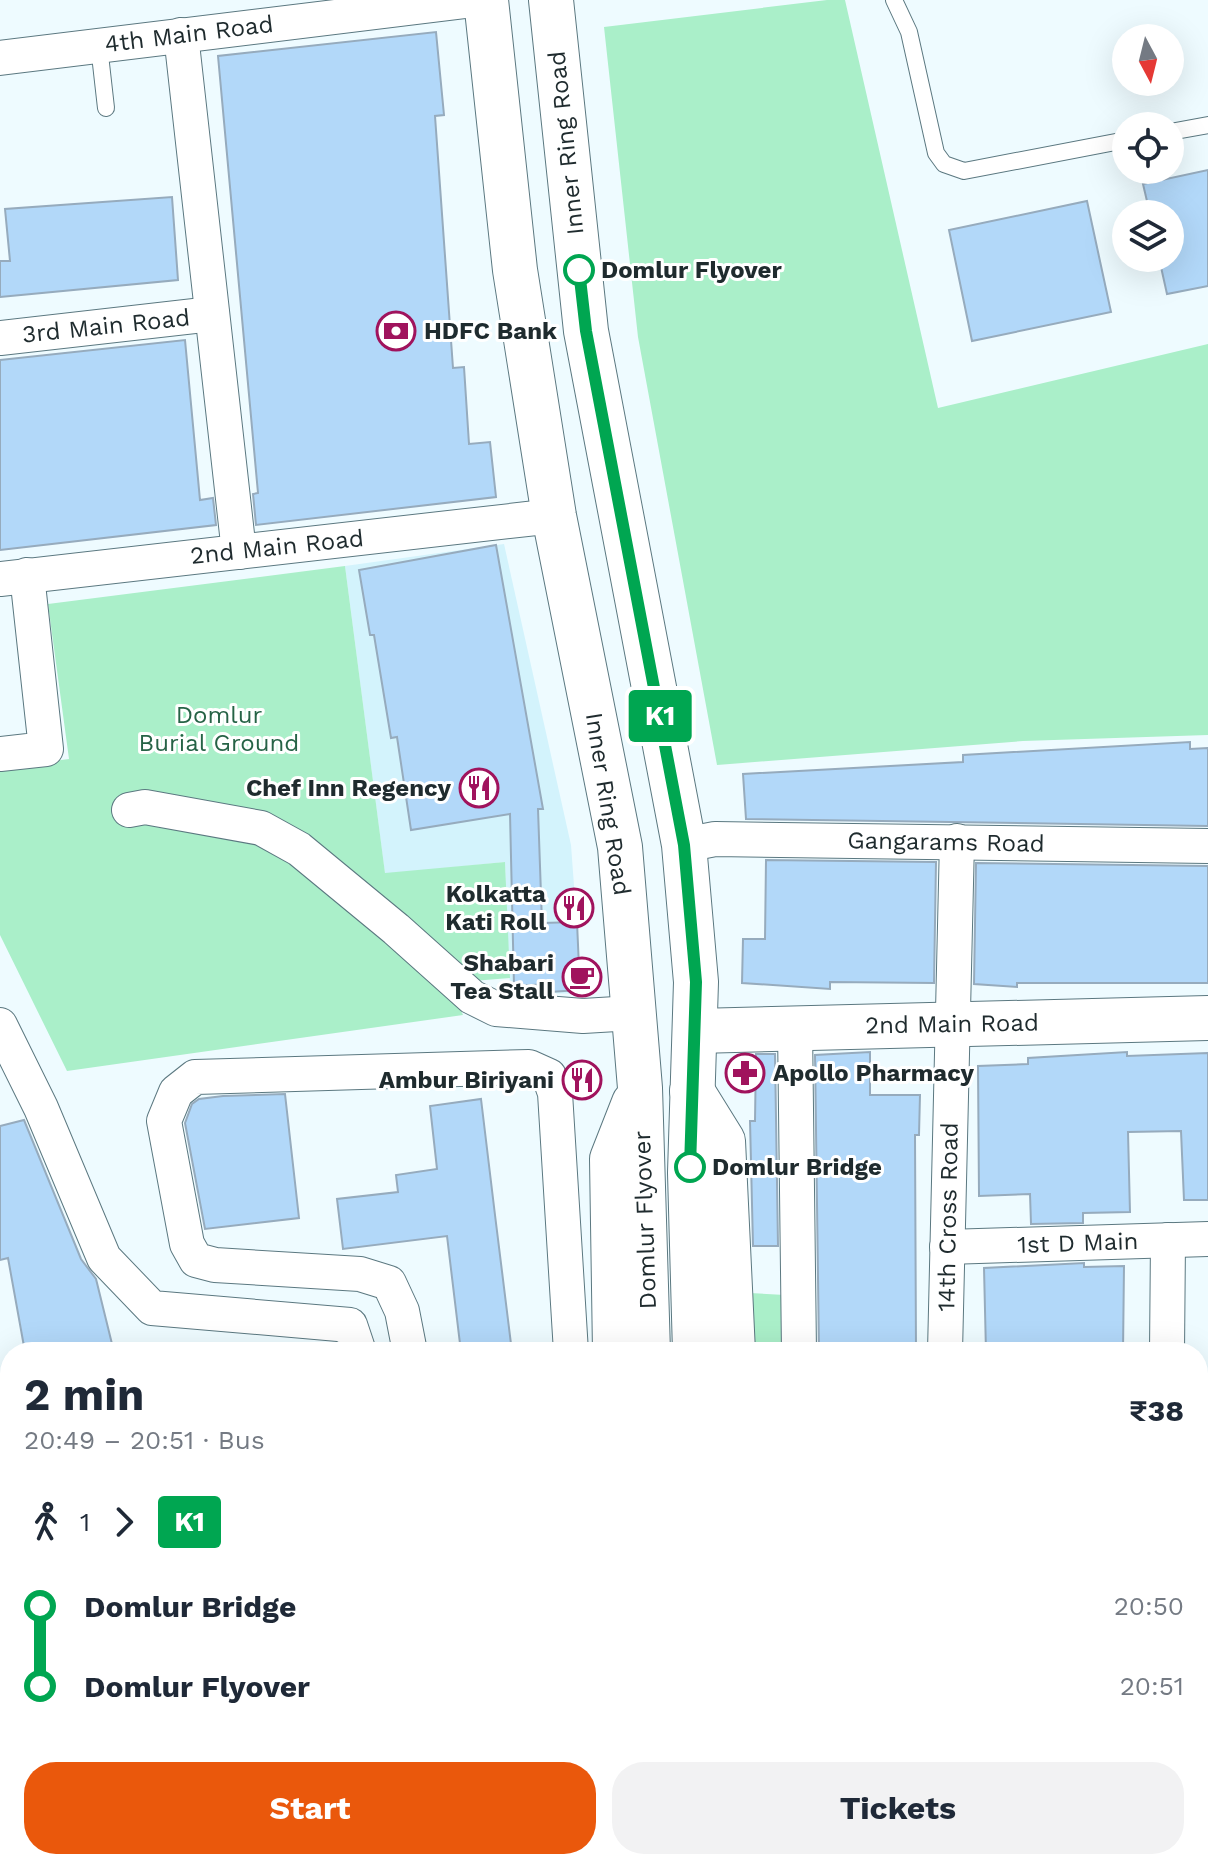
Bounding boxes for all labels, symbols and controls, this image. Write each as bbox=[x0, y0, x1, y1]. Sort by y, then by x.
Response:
street label: 4th Main Road bbox=[103, 10, 275, 58]
north arrow bbox=[1112, 24, 1184, 96]
map controls bbox=[1112, 24, 1184, 272]
street label: Inner Ring Road bbox=[542, 50, 590, 236]
button: locate bbox=[1112, 112, 1184, 184]
button: layers bbox=[1112, 200, 1184, 272]
marker: Domlur Flyover bbox=[564, 255, 594, 285]
place label: Domlur Flyover bbox=[601, 256, 782, 284]
street label: 3rd Main Road bbox=[21, 303, 191, 349]
bank icon: HDFC Bank bbox=[375, 310, 417, 352]
place label: HDFC Bank bbox=[424, 317, 557, 345]
street label: 2nd Main Road bbox=[189, 524, 365, 570]
line badge: K1 bbox=[624, 690, 696, 742]
text: K1 bbox=[645, 699, 675, 732]
park label: Domlur Burial Ground bbox=[139, 701, 299, 757]
street label: Inner Ring Road bbox=[580, 711, 636, 897]
restaurant icon: Chef Inn Regency bbox=[458, 767, 500, 809]
place label: Chef Inn Regency bbox=[246, 774, 451, 802]
street label: Gangarams Road bbox=[847, 826, 1045, 858]
place label: Kolkatta Kati Roll bbox=[445, 880, 546, 936]
restaurant icon: Kolkatta Kati Roll bbox=[553, 887, 595, 929]
place label: Shabari Tea Stall bbox=[450, 949, 554, 1005]
cafe icon: Shabari Tea Stall bbox=[561, 956, 603, 998]
street label: 2nd Main Road bbox=[865, 1008, 1039, 1040]
pharmacy icon: Apollo Pharmacy bbox=[724, 1052, 766, 1094]
restaurant icon: Ambur Biriyani bbox=[561, 1059, 603, 1101]
place label: Apollo Pharmacy bbox=[773, 1059, 975, 1087]
place label: Ambur Biriyani bbox=[379, 1066, 554, 1094]
street label: 14th Cross Road bbox=[932, 1122, 964, 1312]
street label: Domlur Flyover bbox=[628, 1130, 662, 1310]
marker: Domlur Bridge bbox=[675, 1152, 705, 1182]
place label: Domlur Bridge bbox=[712, 1153, 882, 1181]
street label: 1st D Main bbox=[1017, 1227, 1139, 1259]
text: 2 min bbox=[24, 1369, 144, 1421]
text: ₹38 bbox=[1129, 1393, 1184, 1428]
text: 20:49 – 20:51 · Bus bbox=[24, 1425, 265, 1455]
icon: walk bbox=[24, 1500, 68, 1544]
icon: forward bbox=[102, 1500, 146, 1544]
text: K1 bbox=[174, 1505, 205, 1538]
text: 1 bbox=[80, 1507, 90, 1537]
text: Domlur Bridge bbox=[84, 1589, 296, 1624]
text: 20:50 bbox=[1114, 1591, 1184, 1621]
text: Domlur Flyover bbox=[84, 1669, 310, 1704]
text: 20:51 bbox=[1120, 1671, 1184, 1701]
button: Start bbox=[24, 1762, 596, 1854]
button: Tickets bbox=[612, 1762, 1184, 1854]

